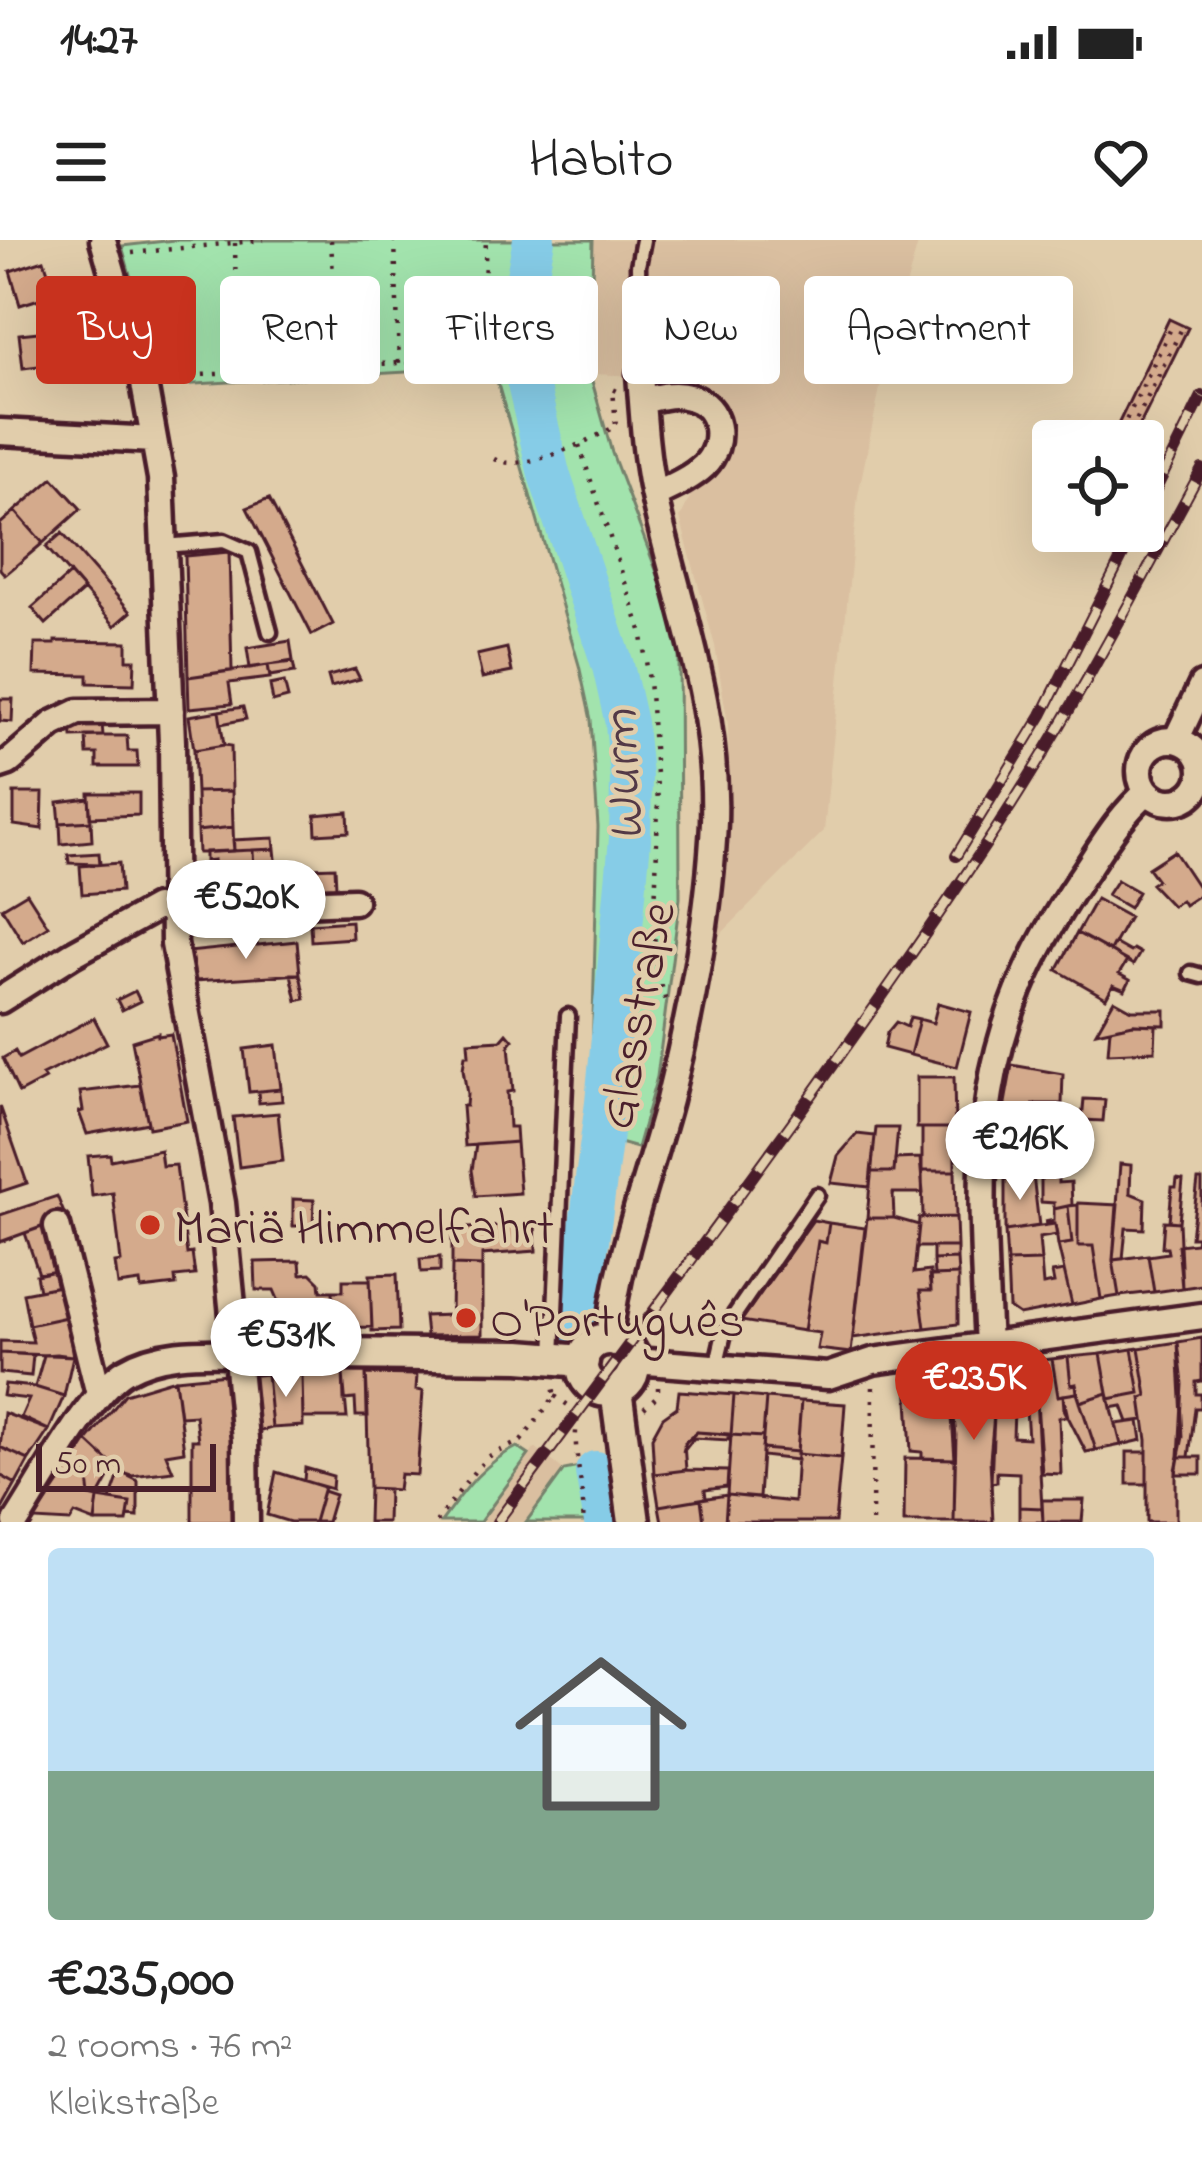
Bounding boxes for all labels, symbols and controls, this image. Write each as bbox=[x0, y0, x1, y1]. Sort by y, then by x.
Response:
text: 14:27 bbox=[60, 9, 138, 75]
text: Habito bbox=[529, 123, 674, 201]
icon: menu bbox=[48, 129, 114, 195]
icon: heart bbox=[1088, 129, 1154, 195]
chip: Buy bbox=[36, 276, 196, 384]
chip: Rent bbox=[220, 276, 380, 384]
chip: Filters bbox=[404, 276, 598, 384]
chip: New bbox=[622, 276, 780, 384]
chip: Apartment bbox=[804, 276, 1073, 384]
map controls bbox=[1032, 420, 1164, 552]
button: locate bbox=[1032, 420, 1164, 552]
water label: Wurm bbox=[584, 707, 668, 843]
pin: €520K bbox=[162, 860, 330, 962]
text: €520K bbox=[194, 870, 298, 927]
street label: Glasstraße bbox=[582, 896, 699, 1136]
pin: €216K bbox=[936, 1101, 1104, 1203]
text: €216K bbox=[972, 1111, 1068, 1168]
place label: Mariä Himmelfahrt bbox=[174, 1193, 554, 1268]
marker: Mariä Himmelfahrt bbox=[137, 1212, 163, 1238]
place label: O'Português bbox=[490, 1286, 745, 1361]
pin: €531K bbox=[202, 1298, 370, 1400]
marker: O'Português bbox=[453, 1305, 479, 1331]
text: €531K bbox=[238, 1308, 334, 1365]
pin: €235K bbox=[890, 1341, 1058, 1443]
text: €235K bbox=[922, 1351, 1026, 1408]
scale bar bbox=[36, 1438, 216, 1491]
text: 50 m bbox=[54, 1441, 121, 1489]
icon: home bbox=[493, 1626, 709, 1842]
text: €235,000 bbox=[48, 1944, 234, 2019]
text: 2 rooms · 76 m² bbox=[48, 2019, 293, 2076]
text: Kleikstraße bbox=[48, 2076, 219, 2133]

